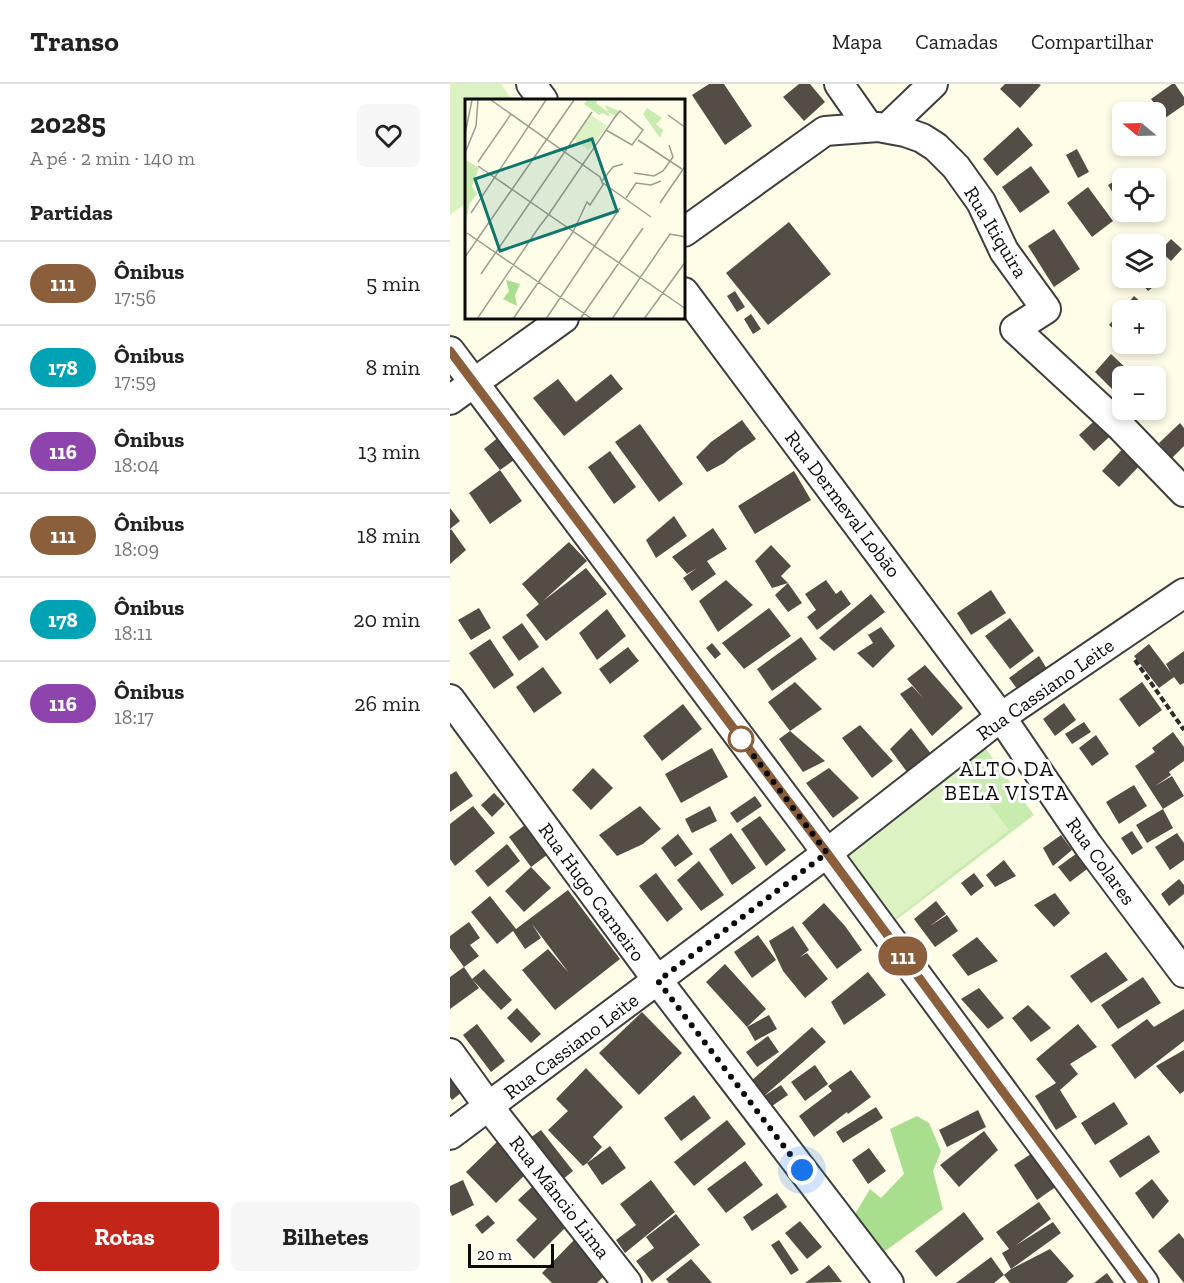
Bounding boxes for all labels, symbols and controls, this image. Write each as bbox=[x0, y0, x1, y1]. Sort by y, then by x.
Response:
text: Transo bbox=[30, 25, 119, 58]
text: Mapa bbox=[832, 29, 882, 54]
text: Camadas bbox=[915, 29, 998, 54]
text: Compartilhar bbox=[1031, 29, 1154, 54]
inset map bbox=[465, 99, 686, 320]
north arrow bbox=[1112, 102, 1166, 156]
map controls bbox=[1112, 102, 1166, 420]
button: heart bbox=[357, 104, 420, 167]
text: 20285 bbox=[30, 107, 106, 140]
text: A pé · 2 min · 140 m bbox=[30, 146, 195, 170]
button: locate bbox=[1112, 168, 1166, 222]
street label: Rua Itiquira bbox=[959, 182, 1033, 282]
text: Partidas bbox=[30, 199, 113, 226]
button: layers bbox=[1112, 234, 1166, 288]
text: Ônibus bbox=[114, 258, 184, 285]
text: 5 min bbox=[366, 270, 420, 297]
text: 111 bbox=[50, 271, 76, 296]
text: 17:56 bbox=[114, 285, 156, 309]
button: + bbox=[1112, 300, 1166, 354]
text: Ônibus bbox=[114, 342, 184, 369]
text: 8 min bbox=[365, 354, 420, 381]
text: 178 bbox=[48, 355, 78, 380]
button: − bbox=[1112, 366, 1166, 420]
text: 17:59 bbox=[114, 369, 156, 393]
text: Ônibus bbox=[114, 426, 184, 453]
street label: Rua Dermeval Lobão bbox=[780, 426, 906, 582]
text: 13 min bbox=[358, 438, 420, 465]
text: 116 bbox=[49, 439, 77, 464]
text: 18:04 bbox=[114, 453, 159, 477]
text: Ônibus bbox=[114, 510, 184, 537]
text: 18 min bbox=[357, 522, 420, 549]
text: 111 bbox=[50, 523, 76, 548]
text: 18:09 bbox=[114, 537, 159, 561]
text: Ônibus bbox=[114, 594, 184, 621]
text: 20 min bbox=[353, 606, 420, 633]
text: 178 bbox=[48, 607, 78, 632]
text: 18:11 bbox=[114, 621, 152, 645]
street label: Rua Cassiano Leite bbox=[972, 633, 1118, 745]
text: Ônibus bbox=[114, 678, 184, 705]
text: 26 min bbox=[354, 690, 420, 717]
text: 116 bbox=[49, 691, 77, 716]
text: 18:17 bbox=[114, 705, 154, 729]
unlabelled marker bbox=[728, 726, 754, 752]
district label: ALTO DA BELA VISTA bbox=[944, 756, 1070, 805]
street label: Rua Colares bbox=[1061, 812, 1141, 910]
street label: Rua Hugo Carneiro bbox=[534, 818, 650, 966]
line badge: 111 bbox=[868, 936, 938, 976]
text: 111 bbox=[890, 944, 916, 969]
street label: Rua Cassiano Leite bbox=[499, 988, 643, 1104]
street label: Rua Mâncio Lima bbox=[505, 1131, 616, 1264]
your location bbox=[787, 1155, 817, 1185]
button: Rotas bbox=[30, 1202, 219, 1271]
button: Bilhetes bbox=[231, 1202, 420, 1271]
scale bar bbox=[468, 1241, 554, 1268]
text: 20 m bbox=[477, 1245, 512, 1264]

